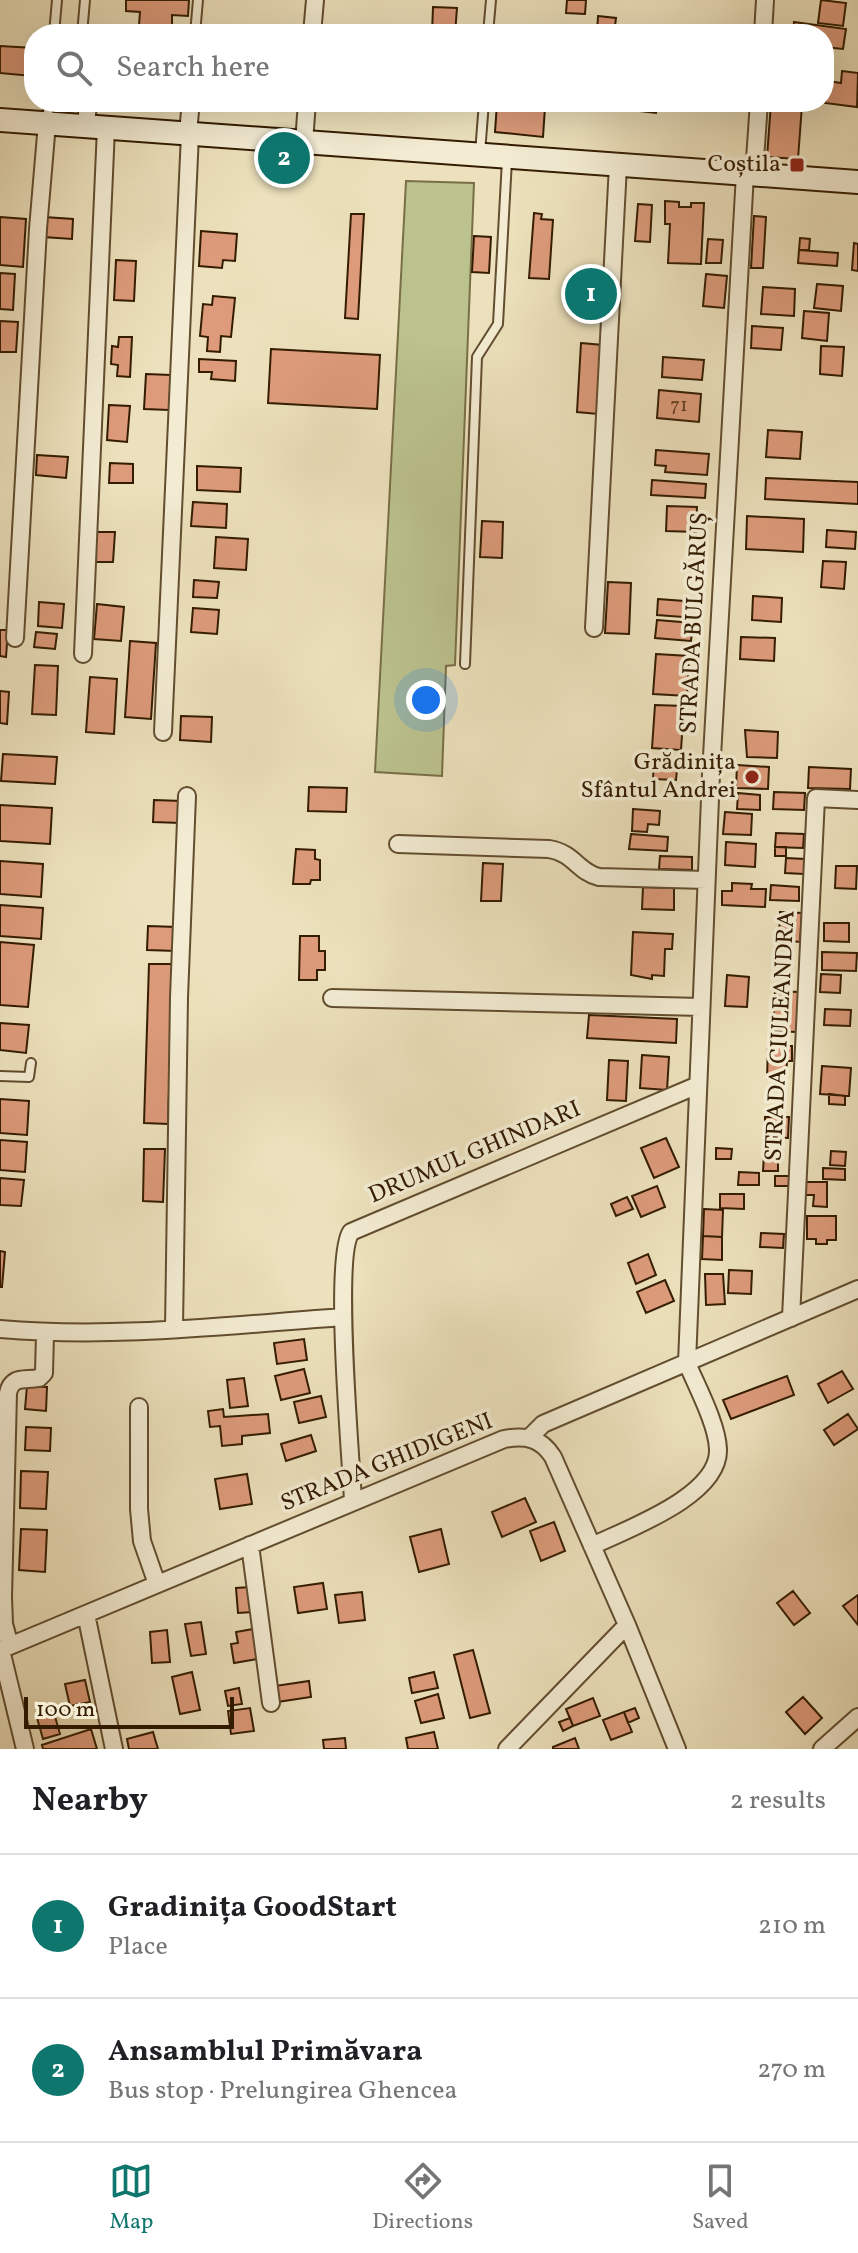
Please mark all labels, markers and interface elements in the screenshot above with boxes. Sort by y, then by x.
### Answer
search box [24,24,834,112]
icon: search [52,46,96,90]
text: Search here [116,47,270,89]
pin: 2 [258,128,310,188]
place label: Coștila [708,148,781,182]
marker: Coștila [788,156,806,174]
pin: 1 [565,264,617,324]
house number: 71 [670,392,688,420]
street label: STRADA BULGĂRUȘ [672,511,718,735]
your location [406,680,446,720]
place label: Grădinița Sfântul Andrei [581,746,736,808]
marker: Grădinița Sfântul Andrei [743,768,761,786]
street label: STRADA CIULEANDRA [757,910,805,1162]
street label: DRUMUL GHINDARI [364,1093,586,1213]
street label: STRADA GHIDIGENI [276,1405,498,1521]
scale bar [24,1693,234,1729]
text: 100 m [36,1695,95,1726]
text: Nearby [32,1778,148,1825]
text: 2 results [730,1783,826,1819]
text: Gradinița GoodStart [108,1887,397,1929]
text: 1 [53,1908,63,1944]
text: 210 m [758,1908,826,1944]
text: Place [108,1929,168,1965]
text: Ansamblul Primăvara [108,2031,423,2073]
text: 2 [51,2052,65,2088]
text: 270 m [757,2052,826,2088]
text: Bus stop · Prelungirea Ghencea [108,2073,457,2109]
tab: Map [109,2159,153,2238]
tab: Directions [372,2159,473,2238]
tab: Saved [692,2159,749,2238]

